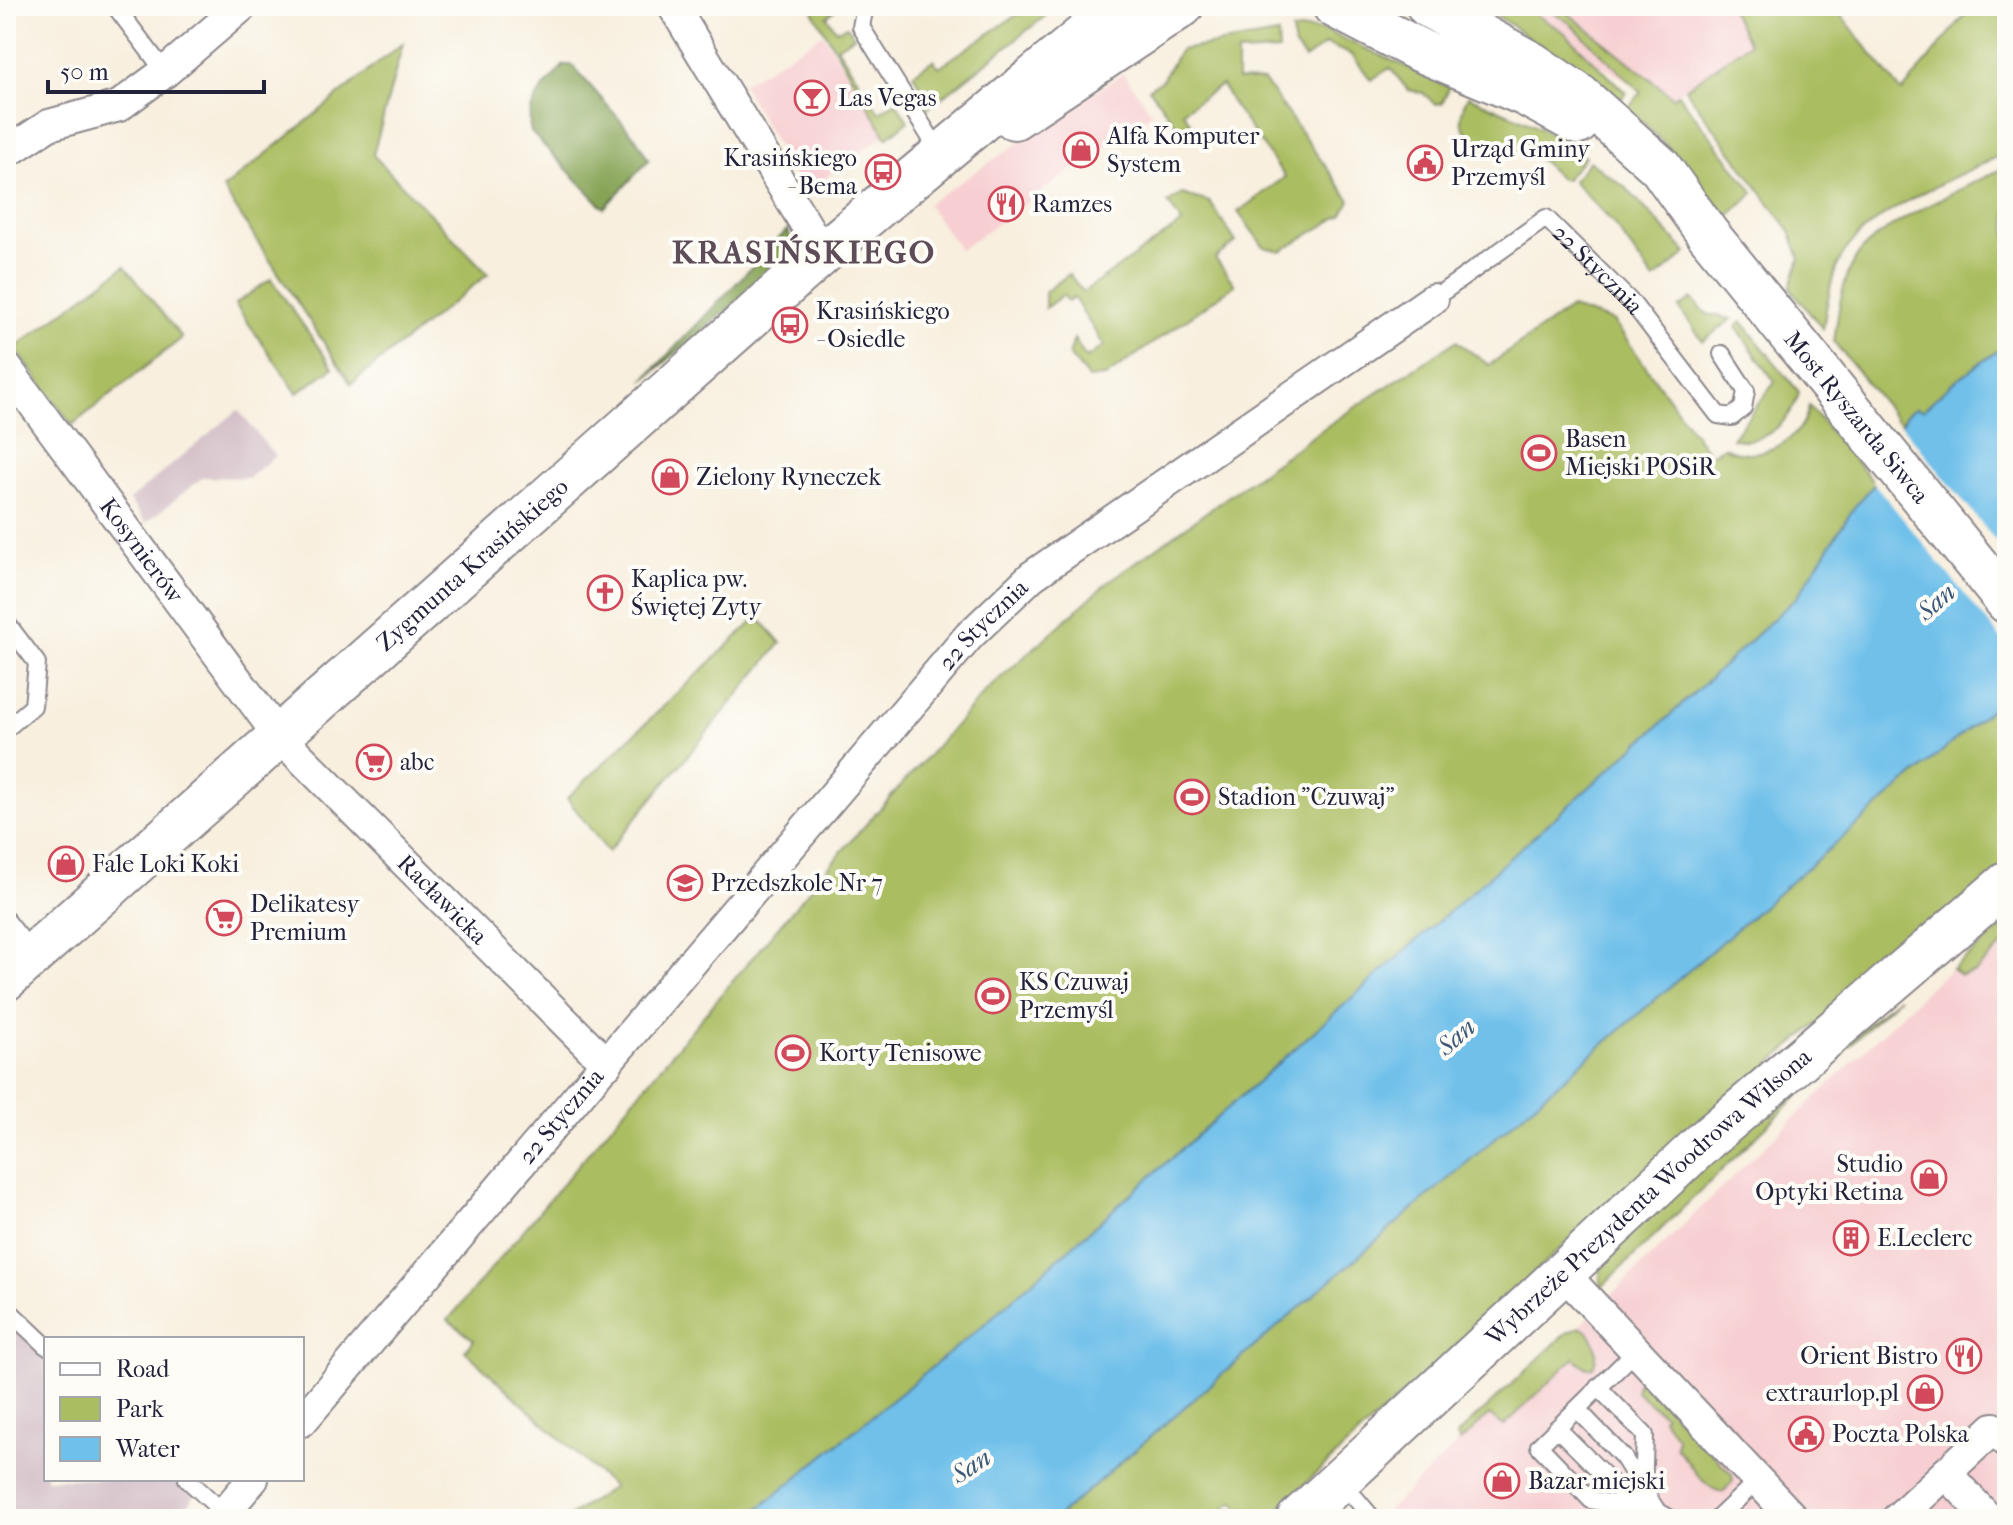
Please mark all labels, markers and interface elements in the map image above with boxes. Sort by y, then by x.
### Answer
scale bar [48,44,264,94]
text: 50 m [60,58,109,86]
bar icon: Las Vegas [793,79,831,117]
place label: Las Vegas [838,84,937,112]
place label: Alfa Komputer System [1106,122,1260,178]
shop icon: Alfa Komputer System [1062,131,1100,169]
place label: Urząd Gminy Przemyśl [1451,135,1591,191]
place label: Krasińskiego - Bema [723,144,858,200]
public building icon: Urząd Gminy Przemyśl [1406,144,1444,182]
bus stop icon: Krasińskiego - Bema [864,153,902,191]
restaurant icon: Ramzes [987,185,1025,223]
place label: Ramzes [1032,190,1112,218]
street label: 22 Stycznia [1547,218,1650,320]
district label: KRASIŃSKIEGO [672,233,936,271]
place label: Krasińskiego - Osiedle [816,297,950,353]
bus stop icon: Krasińskiego - Osiedle [771,306,809,344]
street label: Most Ryszarda Siwca [1778,325,1935,509]
place label: Basen Miejski POSiR [1565,425,1717,481]
sports icon: Basen Miejski POSiR [1520,434,1558,472]
shop icon: Zielony Ryneczek [651,458,689,496]
place label: Zielony Ryneczek [696,463,881,491]
street label: Zygmunta Krasińskiego [371,472,574,657]
street label: Kosynierów [94,493,190,609]
place label: Kaplica pw. Świętej Zyty [631,565,762,622]
street label: 22 Stycznia [932,573,1034,676]
church icon: Kaplica pw. Świętej Zyty [586,574,624,612]
water label: San [1910,577,1962,628]
supermarket icon: abc [355,743,393,781]
place label: abc [400,748,434,776]
sports icon: Stadion "Czuwaj" [1173,778,1211,816]
place label: Stadion "Czuwaj" [1218,783,1395,811]
shop icon: Fale Loki Koki [47,845,85,883]
street label: Racławicka [392,849,494,951]
place label: Fale Loki Koki [92,850,239,878]
school or university icon: Przedszkole Nr 7 [666,864,704,902]
place label: Przedszkole Nr 7 [711,869,883,897]
place label: Delikatesy Premium [250,890,360,946]
supermarket icon: Delikatesy Premium [205,899,243,937]
place label: KS Czuwaj Przemyśl [1019,968,1129,1024]
sports icon: KS Czuwaj Przemyśl [974,977,1012,1015]
water label: San [1430,1012,1482,1063]
sports icon: Korty Tenisowe [774,1034,812,1072]
place label: Korty Tenisowe [819,1039,982,1067]
street label: Wybrzeże Prezydenta Woodrowa Wilsona [1479,1042,1817,1352]
street label: 22 Stycznia [513,1062,610,1170]
place label: Studio Optyki Retina [1755,1150,1904,1206]
shop icon: Studio Optyki Retina [1910,1159,1948,1197]
building icon: E.Leclerc [1832,1219,1870,1257]
place label: E.Leclerc [1877,1224,1972,1252]
legend [44,1337,304,1481]
restaurant icon: Orient Bistro [1945,1337,1983,1375]
place label: Orient Bistro [1800,1342,1938,1370]
text: Road [116,1355,170,1383]
shop icon: extraurlop.pl [1906,1374,1944,1412]
place label: extraurlop.pl [1766,1379,1899,1407]
text: Park [116,1395,164,1423]
public building icon: Poczta Polska [1787,1415,1825,1453]
place label: Poczta Polska [1832,1420,1970,1448]
text: Water [115,1435,180,1463]
water label: San [944,1442,997,1491]
shop icon: Bazar miejski [1483,1462,1521,1500]
place label: Bazar miejski [1528,1467,1665,1495]

